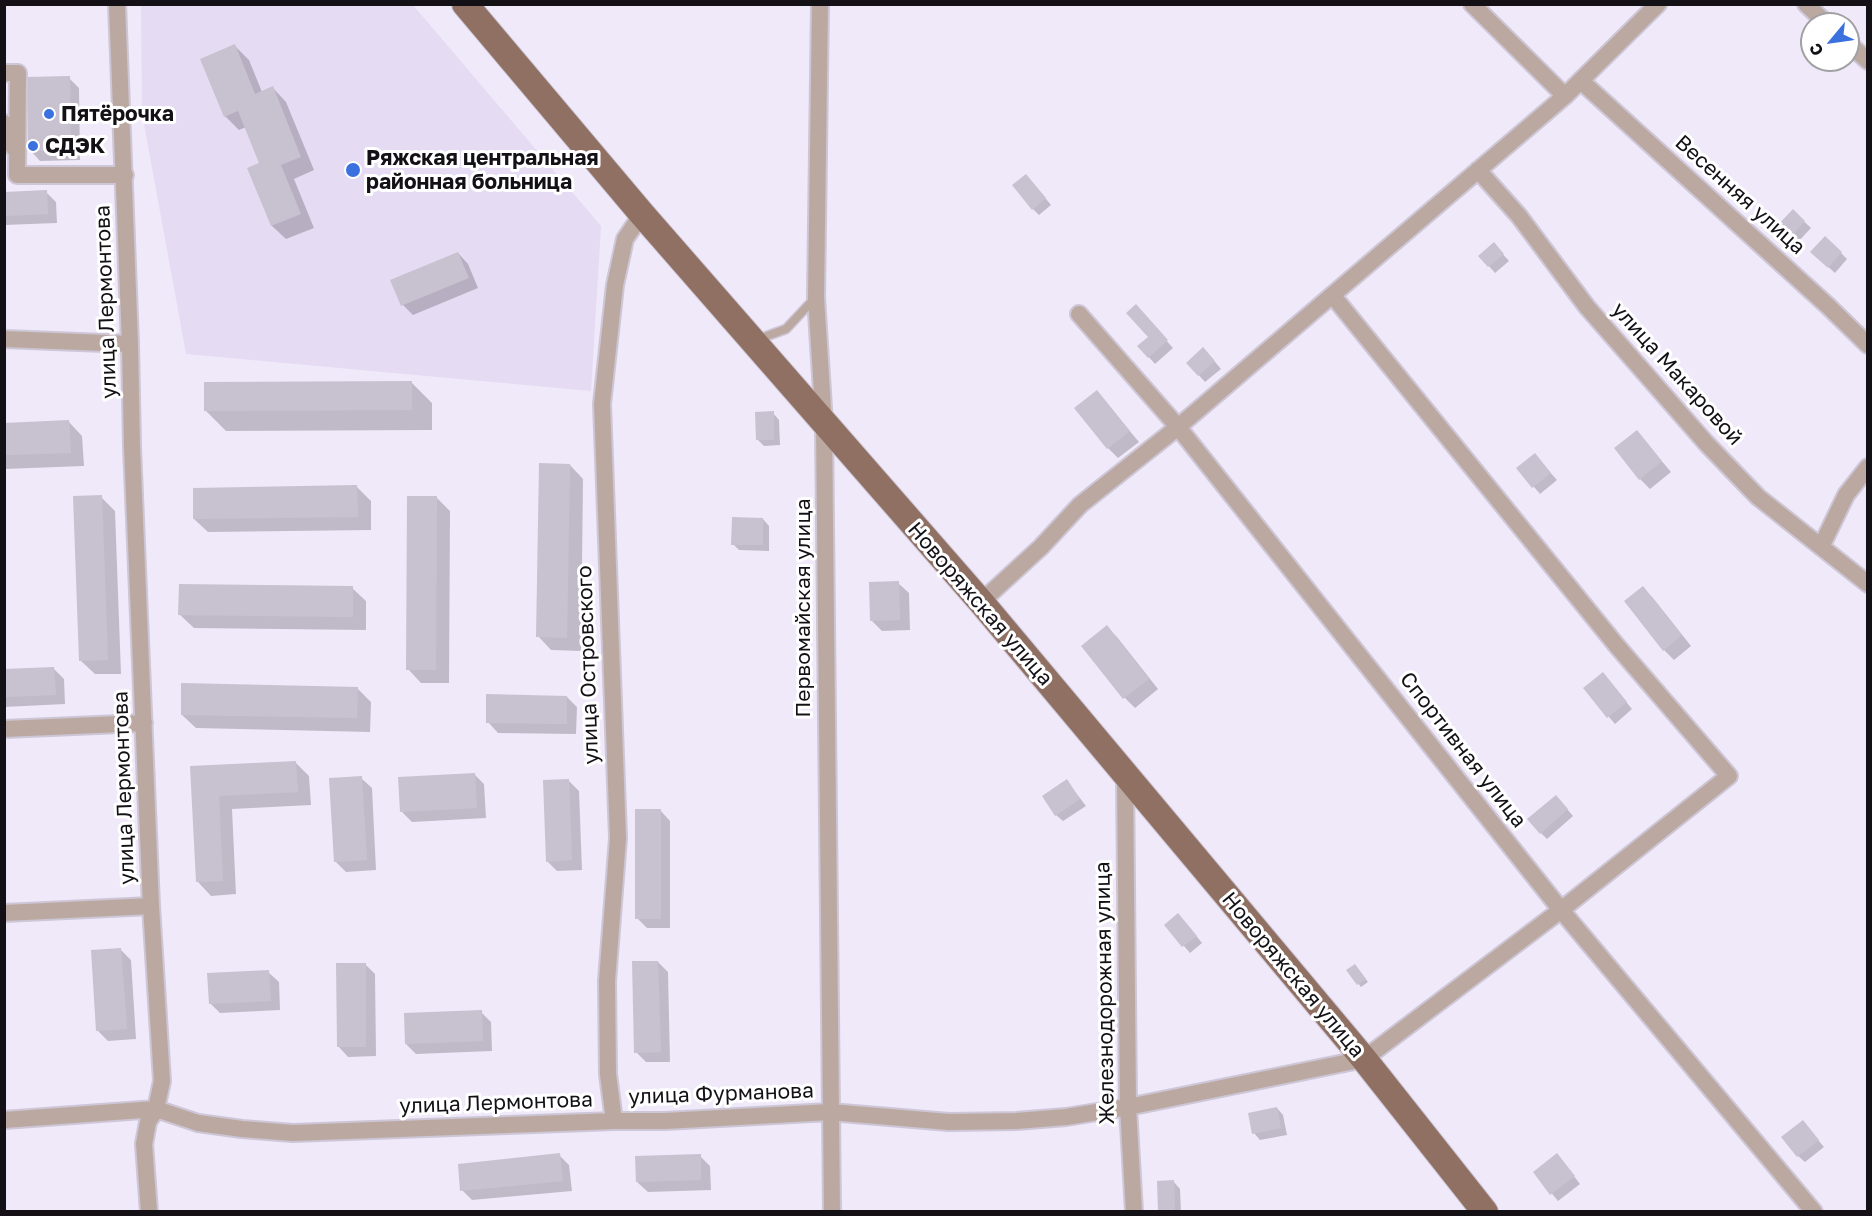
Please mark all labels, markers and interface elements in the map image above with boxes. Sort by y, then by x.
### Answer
north arrow [1800,12,1860,72]
text: С [1805,40,1828,60]
place label: Пятёрочка [61,101,174,127]
marker: Пятёрочка [42,107,56,121]
street label: Весенняя улица [1670,130,1810,260]
place label: СДЭК [45,133,105,159]
marker: СДЭК [26,139,40,153]
place label: Ряжская центральная районная больница [366,145,599,195]
marker: Ряжская центральная районная больница [344,161,362,179]
street label: улица Лермонтова [90,205,122,399]
street label: улица Макаровой [1606,297,1748,451]
street label: Первомайская улица [790,498,816,718]
street label: Новоряжская улица [902,517,1058,691]
street label: улица Островского [572,565,604,765]
street label: Спортивная улица [1394,667,1532,833]
street label: улица Лермонтова [108,691,140,885]
street label: Железнодорожная улица [1090,861,1120,1125]
street label: Новоряжская улица [1216,887,1370,1063]
street label: улица Фурманова [628,1078,814,1110]
street label: улица Лермонтова [399,1087,593,1119]

